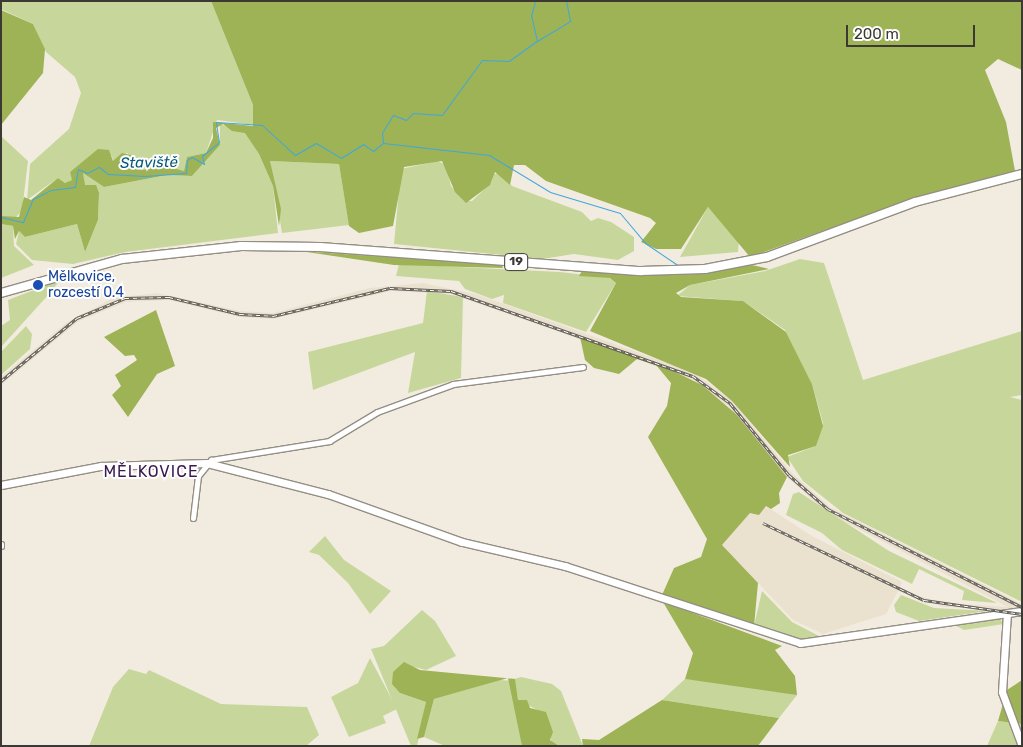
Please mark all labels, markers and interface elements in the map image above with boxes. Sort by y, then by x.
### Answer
scale bar [848,15,977,47]
text: 200 m [854,25,899,43]
water label: Staviště [120,153,178,173]
road number: 19 [504,252,528,272]
place label: Mělkovice, rozcestí 0.4 [48,269,124,302]
marker: Mělkovice, rozcestí 0.4 [32,279,44,291]
district label: MĚLKOVICE [102,462,200,482]

